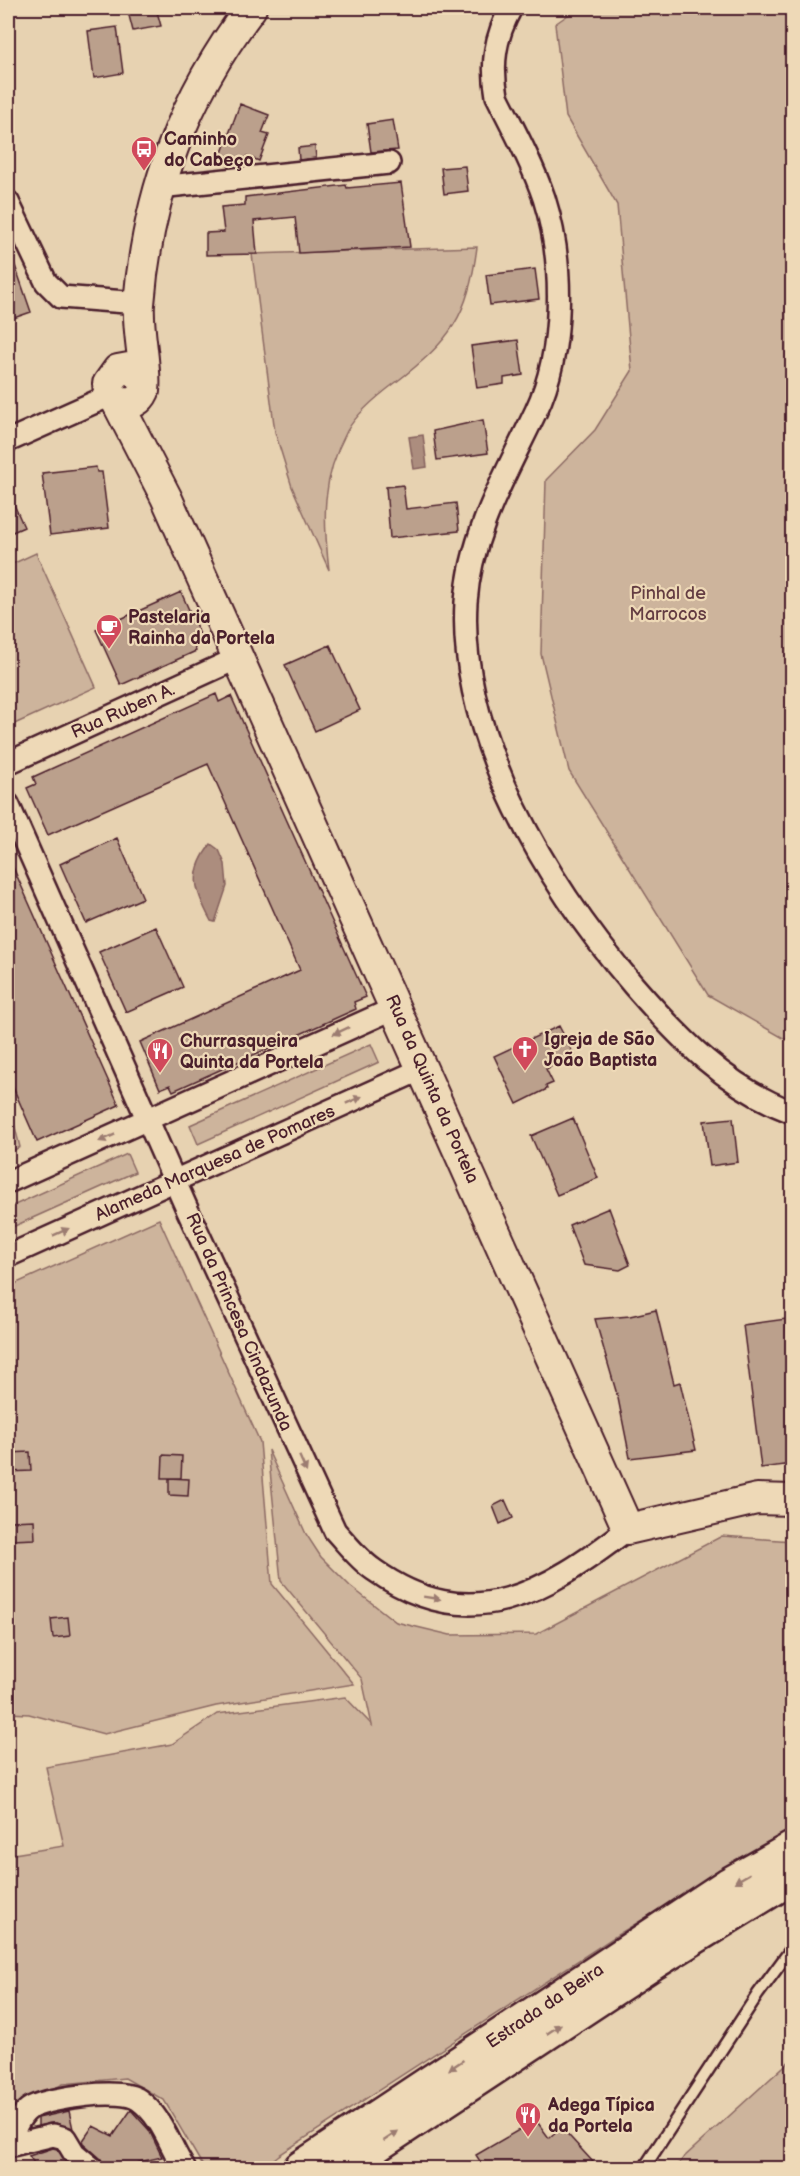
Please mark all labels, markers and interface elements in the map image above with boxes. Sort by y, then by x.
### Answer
place label: Caminho do Cabeço [164,129,254,171]
bus stop icon: Caminho do Cabeço [129,134,159,172]
park label: Pinhal de Marrocos [629,583,707,625]
place label: Pastelaria Rainha da Portela [128,607,275,649]
cafe icon: Pastelaria Rainha da Portela [94,612,124,650]
street label: Rua Ruben A. [68,679,178,743]
street label: Rua da Quinta da Portela [381,991,483,1187]
one-way arrow [332,1026,350,1036]
place label: Igreja de São João Baptista [544,1029,657,1071]
place label: Churrasqueira Quinta da Portela [180,1031,324,1073]
church icon: Igreja de São João Baptista [510,1034,540,1072]
restaurant icon: Churrasqueira Quinta da Portela [145,1036,175,1074]
one-way arrow [345,1096,362,1105]
street label: Alameda Marquesa de Pomares [92,1100,338,1226]
one-way arrow [98,1133,115,1142]
street label: Rua da Princesa Cindazunda [181,1210,297,1434]
one-way arrow [52,1227,70,1237]
one-way arrow [298,1455,308,1473]
one-way arrow [422,1594,441,1603]
one-way arrow [733,1872,750,1882]
street label: Estrada da Beira [482,1959,608,2053]
one-way arrow [546,2023,562,2034]
one-way arrow [448,2060,464,2071]
place label: Adega Típica da Portela [547,2095,655,2137]
restaurant icon: Adega Típica da Portela [513,2100,543,2138]
one-way arrow [383,2131,400,2142]

